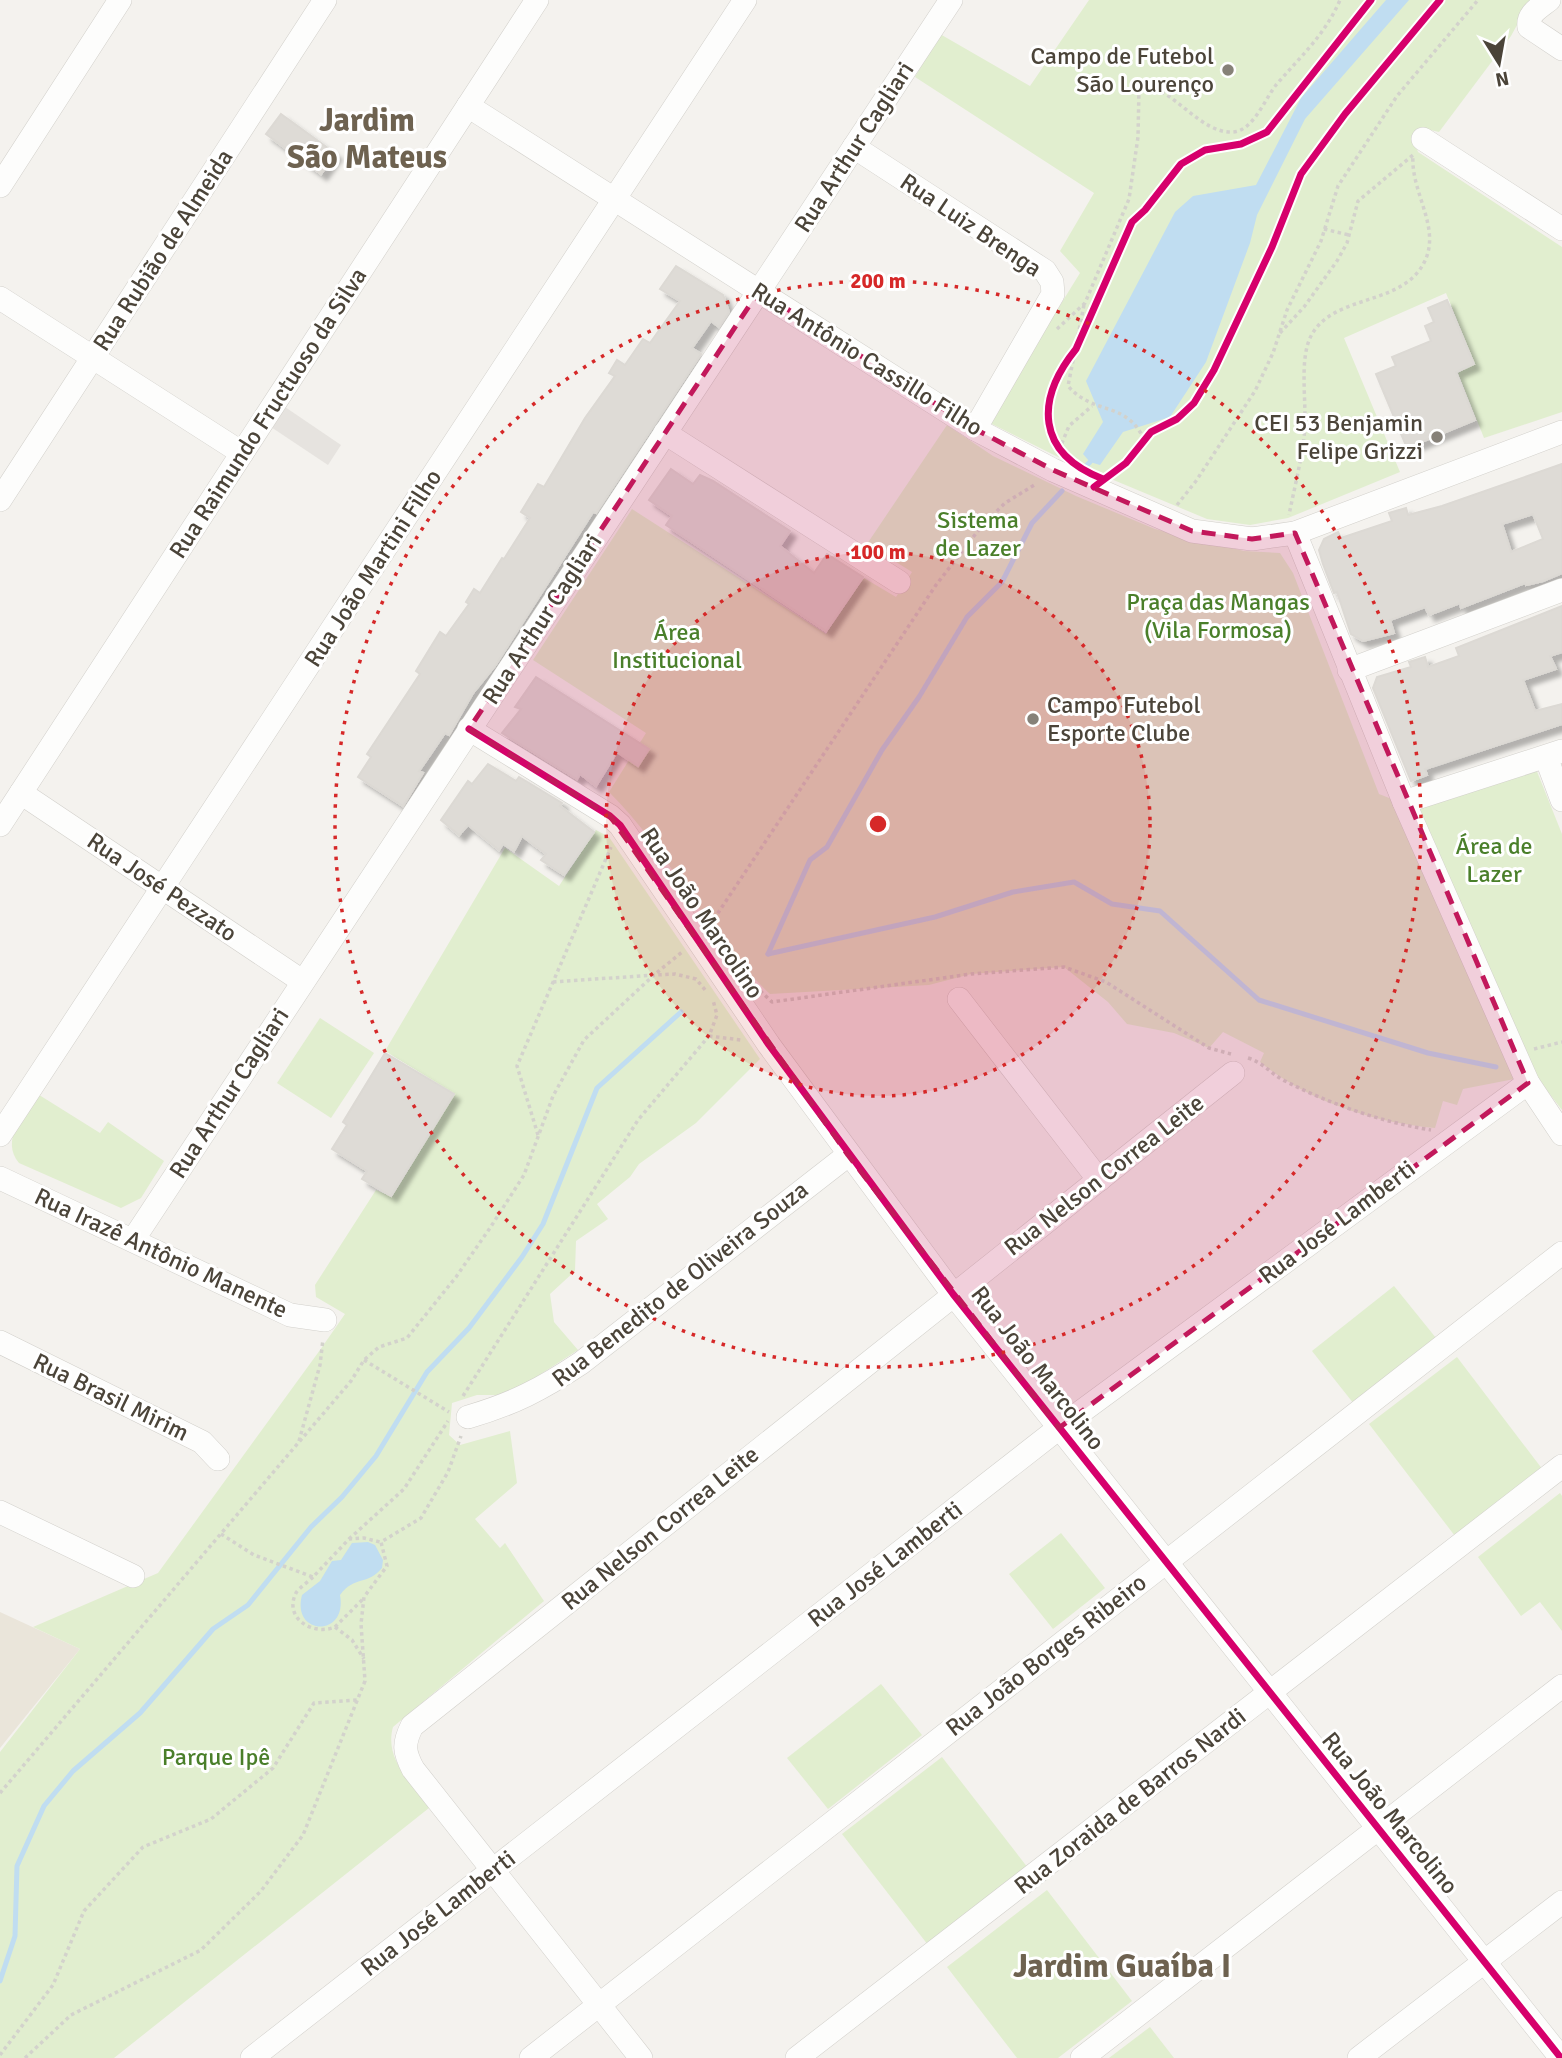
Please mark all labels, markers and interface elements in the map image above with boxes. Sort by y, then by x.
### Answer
north arrow [1464,28,1534,98]
place label: Campo de Futebol São Lourenço [1030,41,1214,99]
street label: Rua Arthur Cagliari [788,56,920,238]
marker: Campo de Futebol São Lourenço [1220,62,1236,78]
text: N [1493,66,1511,92]
district label: Jardim São Mateus [287,101,447,177]
street label: Rua Rubião de Almeida [87,143,239,357]
street label: Rua Luiz Brenga [894,167,1048,283]
street label: Rua Raimundo Fructuoso da Silva [163,262,373,564]
text: 200 m [850,268,906,294]
street label: Rua Antônio Cassillo Filho [746,275,988,443]
place label: CEI 53 Benjamin Felipe Grizzi [1254,408,1423,466]
marker: CEI 53 Benjamin Felipe Grizzi [1429,429,1445,445]
street label: Rua João Martini Filho [298,463,448,673]
park label: Sistema de Lazer [935,505,1021,563]
street label: Rua Arthur Cagliari [476,528,608,710]
text: 100 m [850,539,906,565]
park label: Praça das Mangas (Vila Formosa) [1126,587,1310,645]
park label: Área Institucional [612,617,742,675]
place label: Campo Futebol Esporte Clube [1047,690,1201,748]
marker: Campo Futebol Esporte Clube [1025,711,1041,727]
centre of rings [866,812,890,836]
street label: Rua João Marcolino [634,822,770,1004]
street label: Rua José Pezzato [81,826,243,948]
park label: Área de Lazer [1455,831,1533,889]
street label: Rua Arthur Cagliari [163,1002,295,1184]
street label: Rua Nelson Correa Leite [998,1088,1210,1262]
street label: Rua José Lamberti [1253,1153,1421,1291]
street label: Rua Benedito de Oliveira Souza [546,1175,814,1393]
street label: Rua Irazê Antônio Manente [30,1181,292,1325]
street label: Rua João Marcolino [965,1280,1111,1456]
street label: Rua Brasil Mirim [28,1346,194,1448]
street label: Rua Nelson Correa Leite [555,1439,765,1617]
street label: Rua José Lamberti [802,1494,968,1634]
street label: Rua João Borges Ribeiro [940,1567,1152,1743]
street label: Rua Zoraida de Barros Nardi [1008,1701,1252,1901]
street label: Rua João Marcolino [1315,1726,1465,1900]
park label: Parque Ipê [162,1742,270,1772]
street label: Rua José Lamberti [355,1843,521,1983]
district label: Jardim Guaíba I [1013,1947,1231,1986]

